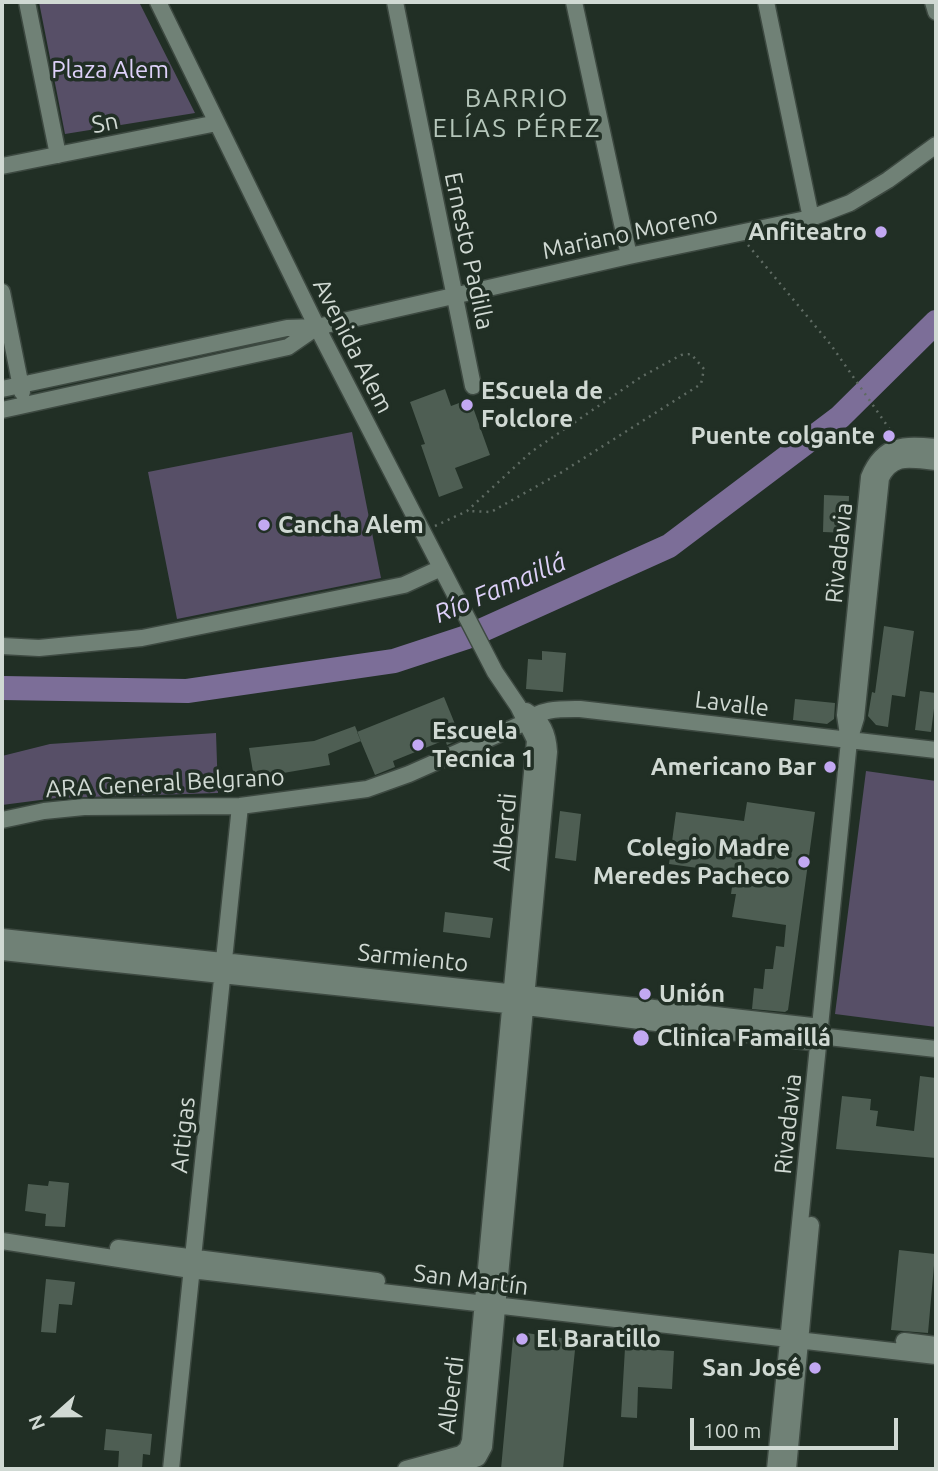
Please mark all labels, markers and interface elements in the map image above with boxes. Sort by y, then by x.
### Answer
park label: Plaza Alem [51,56,169,84]
district label: BARRIO ELÍAS PÉREZ [434,82,600,144]
street label: Sn [89,106,121,140]
street label: Ernesto Padilla [438,170,500,332]
street label: Mariano Moreno [540,200,720,266]
place label: Anfiteatro [748,218,867,246]
marker: Anfiteatro [873,224,889,240]
street label: Avenida Alem [307,274,399,418]
place label: EScuela de Folclore [481,377,603,433]
marker: EScuela de Folclore [459,397,475,413]
place label: Puente colgante [690,422,875,450]
marker: Puente colgante [881,428,897,444]
street label: Rivadavia [819,501,859,605]
place label: Cancha Alem [278,511,424,539]
marker: Cancha Alem [256,517,272,533]
water label: Río Famaillá [429,546,571,630]
street label: Lavalle [693,685,771,723]
place label: Escuela Tecnica 1 [432,717,535,773]
marker: Escuela Tecnica 1 [410,737,426,753]
place label: Americano Bar [651,753,816,781]
marker: Americano Bar [822,759,838,775]
street label: ARA General Belgrano [45,762,285,804]
street label: Alberdi [487,792,523,872]
place label: Colegio Madre Meredes Pacheco [593,834,790,890]
marker: Colegio Madre Meredes Pacheco [796,854,812,870]
street label: Sarmiento [356,938,470,978]
place label: Unión [659,980,725,1008]
marker: Unión [637,986,653,1002]
place label: Clinica Famaillá [657,1024,831,1052]
marker: Clinica Famaillá [631,1028,651,1048]
street label: Rivadavia [768,1072,808,1176]
street label: Artigas [165,1095,201,1175]
street label: San Martín [412,1259,530,1301]
place label: El Baratillo [536,1325,661,1353]
marker: El Baratillo [514,1331,530,1347]
street label: Alberdi [432,1354,470,1436]
place label: San José [702,1354,801,1382]
marker: San José [807,1360,823,1376]
north arrow [21,1380,91,1450]
scale bar [693,1404,901,1448]
text: N [24,1412,49,1433]
text: 100 m [703,1418,761,1442]

